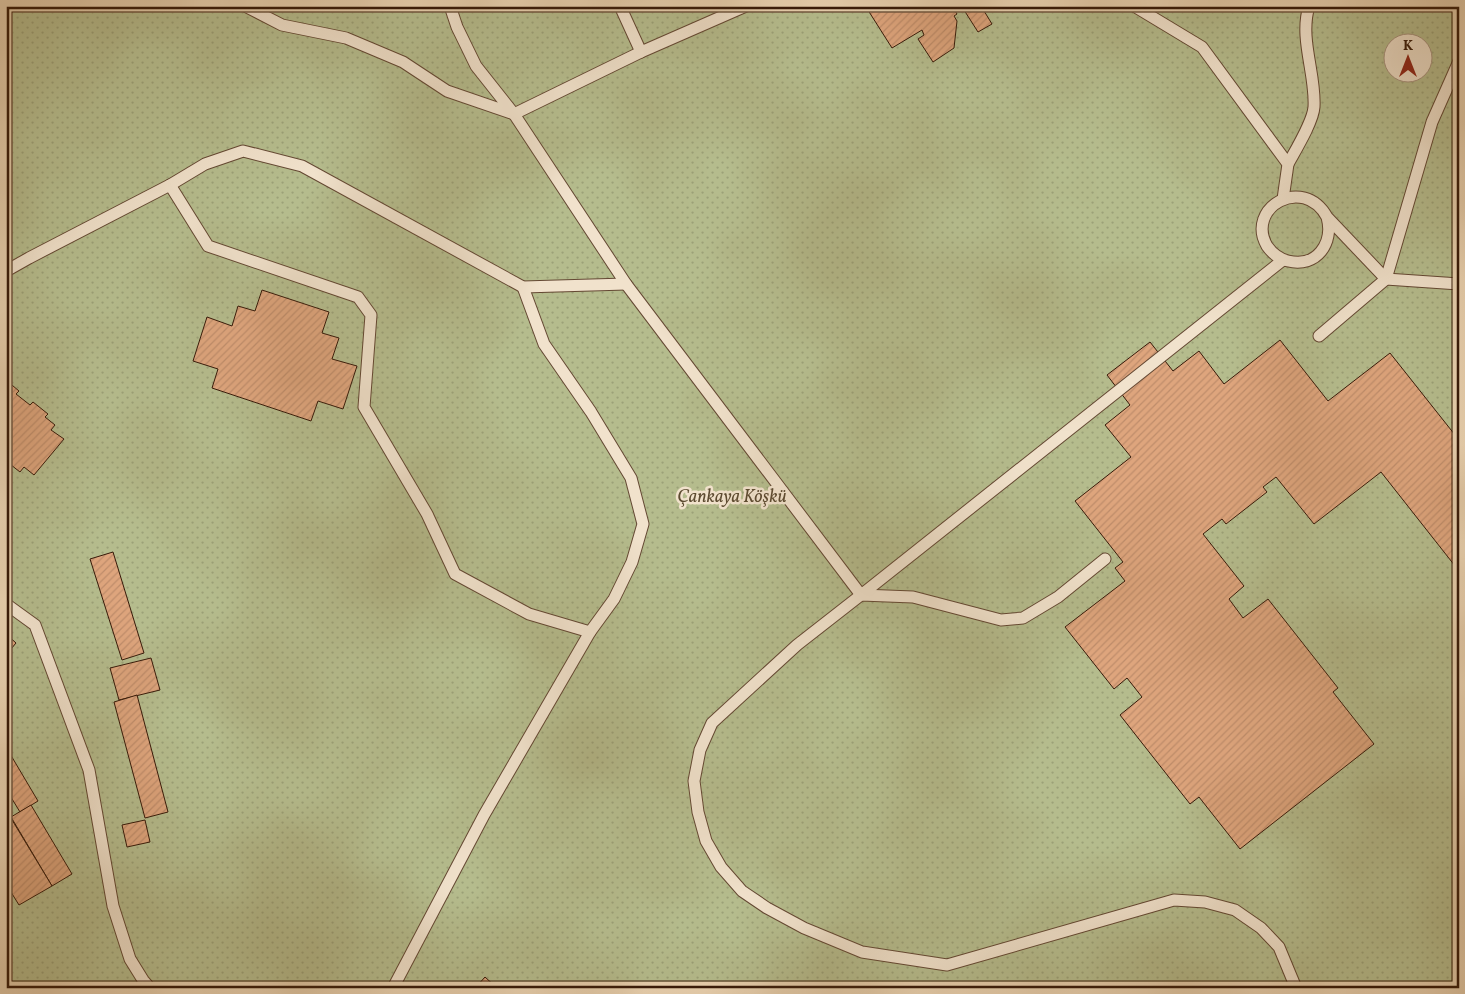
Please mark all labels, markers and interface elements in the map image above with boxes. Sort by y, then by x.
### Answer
north arrow [1382,32,1432,82]
text: K [1403,37,1413,56]
park label: Çankaya Köşkü [677,485,787,510]

